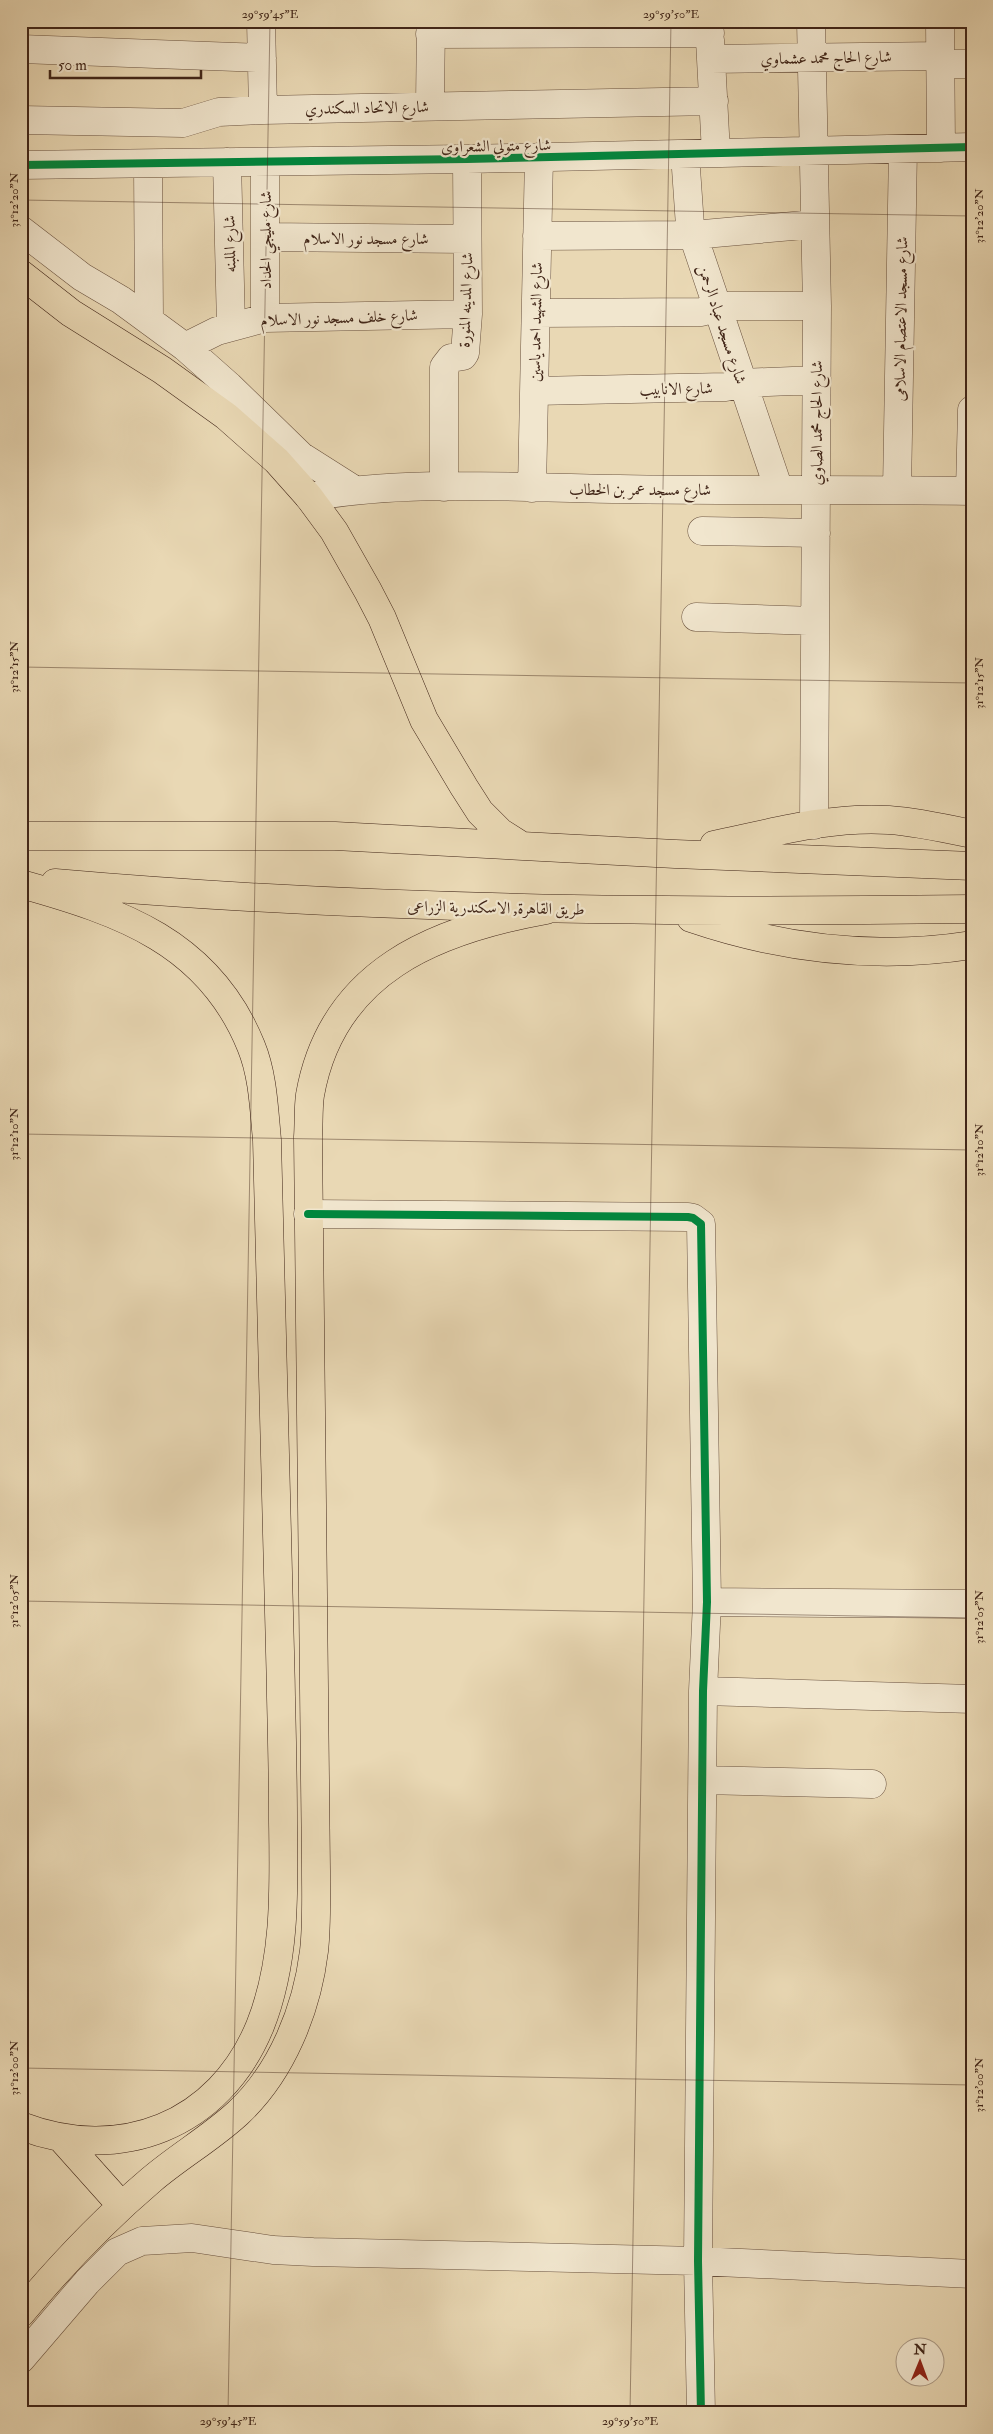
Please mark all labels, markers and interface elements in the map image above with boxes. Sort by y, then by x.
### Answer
text: 29°59'45"E [242,7,299,22]
text: 29°59'50"E [643,7,699,22]
street label: شارع الحاج محمد عشماوي [760,47,892,73]
scale bar [50,48,201,80]
text: 50 m [58,56,87,75]
street label: شارع الاتحاد السكندري [305,97,429,122]
street label: شارع متولي الشعراوى [441,135,551,160]
text: 31°12'20"N [7,172,22,227]
text: 31°12'20"N [972,188,987,243]
street label: شارع مليجي الحداد [256,191,281,289]
street label: شارع الملبنه [220,215,243,273]
street label: شارع مسجد نور الاسلام [303,229,429,253]
street label: شارع مسجد الاعتصام الاسلامى [890,237,916,402]
street label: شارع المدينه المنورة [454,252,481,348]
street label: شارع الشهيد احمد ياسين [525,262,550,382]
street label: شارع مسجد عباد الرحمن [690,262,751,388]
street label: شارع خلف مسجد نور الاسلام [260,305,418,335]
street label: شارع الحاج محمد الصاوي [807,360,831,486]
street label: شارع الانابيب [639,378,713,403]
street label: شارع مسجد عمر بن الخطاب [569,480,711,503]
text: 31°12'15"N [7,641,22,693]
text: 31°12'15"N [972,657,987,709]
street label: طريق القاهرة, الاسكندرية الزراعى [407,896,585,920]
text: 31°12'10"N [7,1107,22,1160]
text: 31°12'10"N [972,1123,987,1176]
text: 31°12'05"N [7,1574,22,1628]
text: 31°12'05"N [972,1590,987,1644]
text: 31°12'00"N [7,2040,22,2095]
text: 31°12'00"N [972,2057,987,2112]
north arrow [896,2336,946,2386]
text: N [913,2341,927,2358]
text: 29°59'45"E [200,2414,257,2429]
text: 29°59'50"E [602,2414,658,2429]

